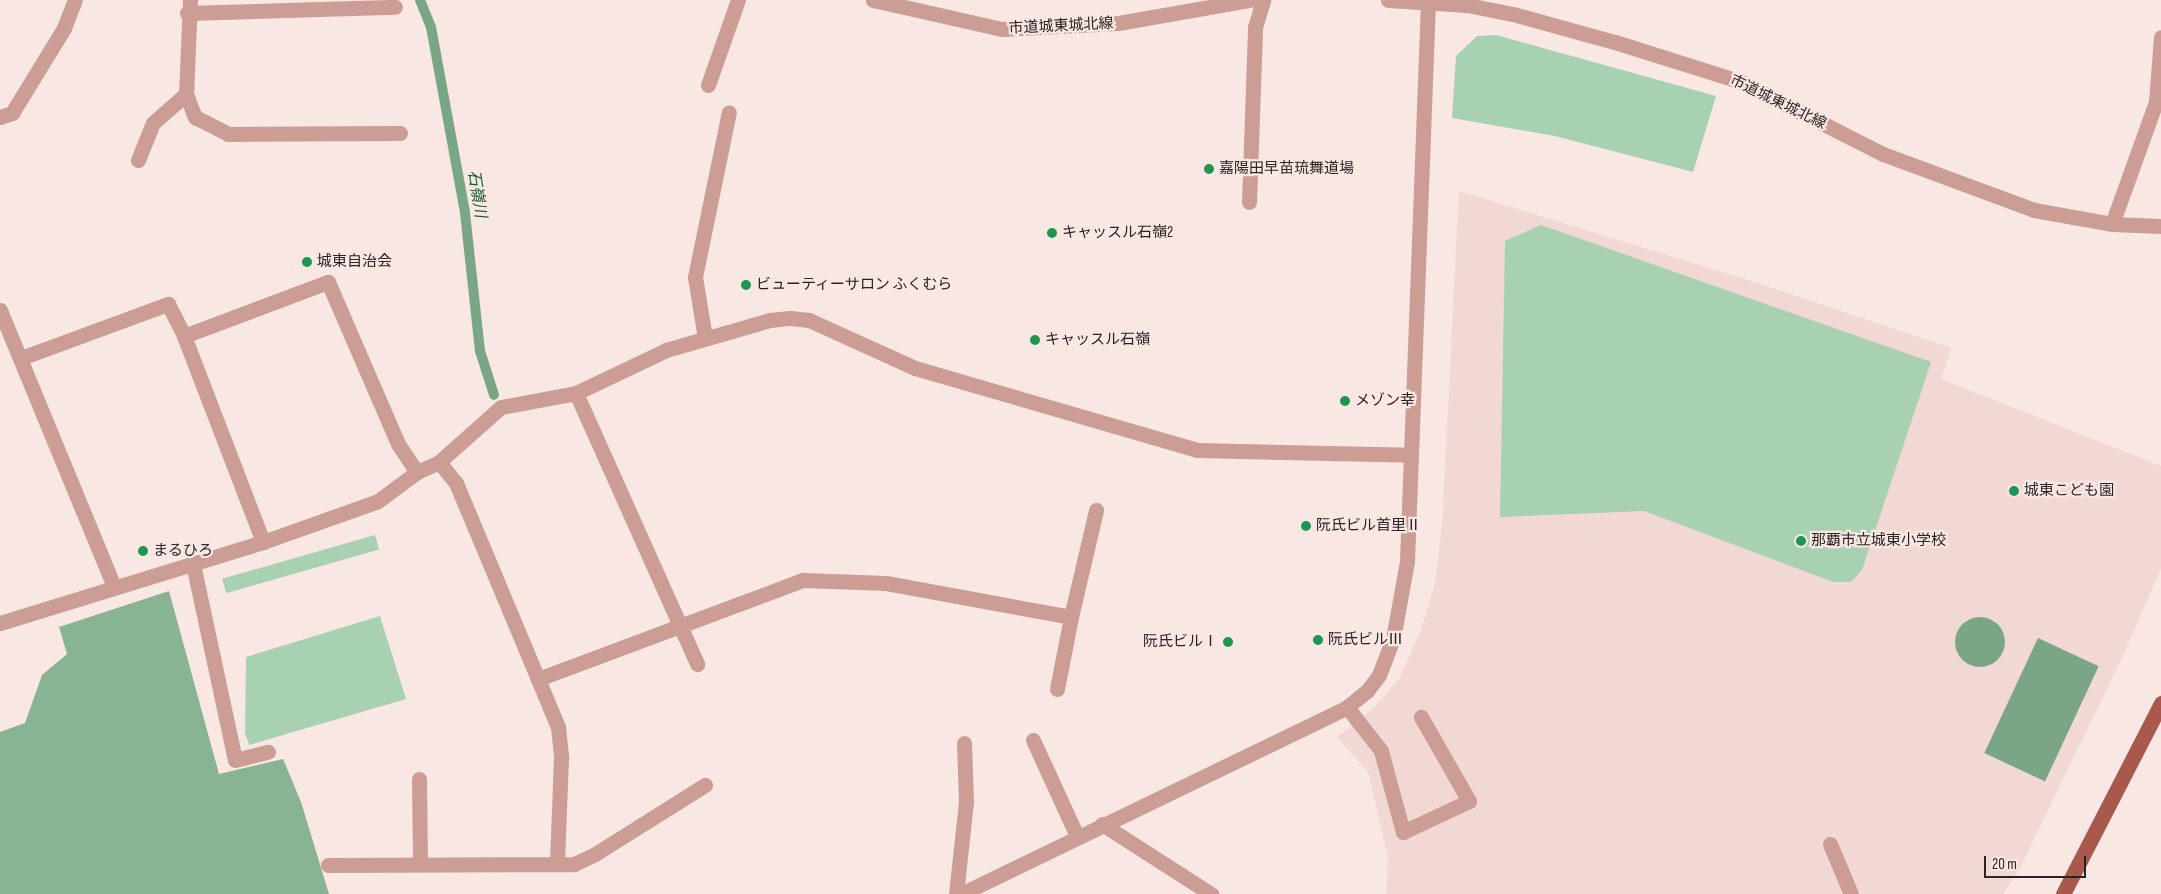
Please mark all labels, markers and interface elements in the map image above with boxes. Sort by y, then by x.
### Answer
street label: 市道城東城北線 [1008,14,1114,38]
street label: 市道城東城北線 [1727,71,1829,133]
place label: 嘉陽田早苗琉舞道場 [1219,160,1354,178]
marker: 嘉陽田早苗琉舞道場 [1203,163,1215,175]
water label: 石嶺川 [463,169,489,219]
place label: キャッスル石嶺2 [1062,224,1173,242]
marker: キャッスル石嶺2 [1046,227,1058,239]
place label: 城東自治会 [317,253,392,271]
marker: 城東自治会 [301,256,313,268]
place label: ビューティーサロン ふくむら [756,276,953,294]
marker: ビューティーサロン ふくむら [740,279,752,291]
place label: キャッスル石嶺 [1045,331,1150,349]
marker: キャッスル石嶺 [1029,334,1041,346]
place label: メゾン幸 [1355,392,1415,410]
marker: メゾン幸 [1339,395,1351,407]
place label: 城東こども園 [2024,482,2114,500]
marker: 城東こども園 [2008,485,2020,497]
place label: 阮氏ビル首里Ⅱ [1316,517,1421,535]
marker: 阮氏ビル首里Ⅱ [1300,520,1312,532]
place label: 那覇市立城東小学校 [1811,532,1946,550]
marker: 那覇市立城東小学校 [1795,535,1807,547]
place label: まるひろ [153,542,213,560]
marker: まるひろ [137,545,149,557]
place label: 阮氏ビルⅢ [1328,631,1403,649]
place label: 阮氏ビルⅠ [1143,633,1218,651]
marker: 阮氏ビルⅢ [1312,634,1324,646]
marker: 阮氏ビルⅠ [1222,636,1234,648]
scale bar [1986,846,2088,878]
text: 20 m [1992,855,2017,874]

